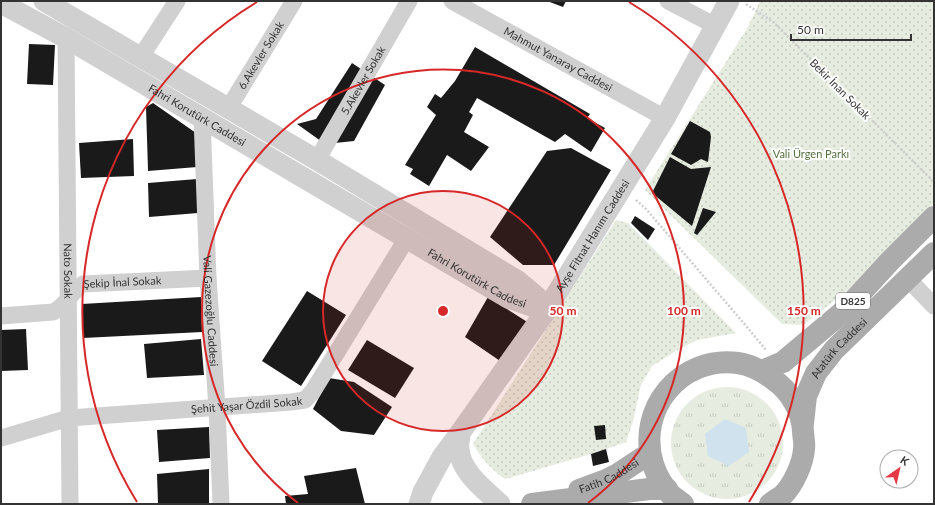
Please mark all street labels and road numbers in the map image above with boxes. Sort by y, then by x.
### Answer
street label: 6.Akevler Sokak [235,18,286,91]
street label: Mahmut Yanaray Caddesi [502,24,615,94]
street label: 5.Akevler Sokak [338,43,388,117]
street label: Bekir İnan Sokak [807,56,874,122]
street label: Fahri Korutürk Caddesi [146,81,249,149]
street label: Ayşe Fitnat Hanım Caddesi [552,177,632,294]
street label: Nato Sokak [62,243,75,299]
street label: Fahri Korutürk Caddesi [426,245,528,310]
street label: Vali Gazezoğlu Caddesi [201,255,221,367]
street label: Şekip İnal Sokak [83,273,162,290]
road number: D825 [836,293,870,309]
street label: Atatürk Caddesi [808,315,869,380]
street label: Şehit Yaşar Özdil Sokak [191,393,303,415]
street label: Fatih Caddesi [577,455,641,495]

